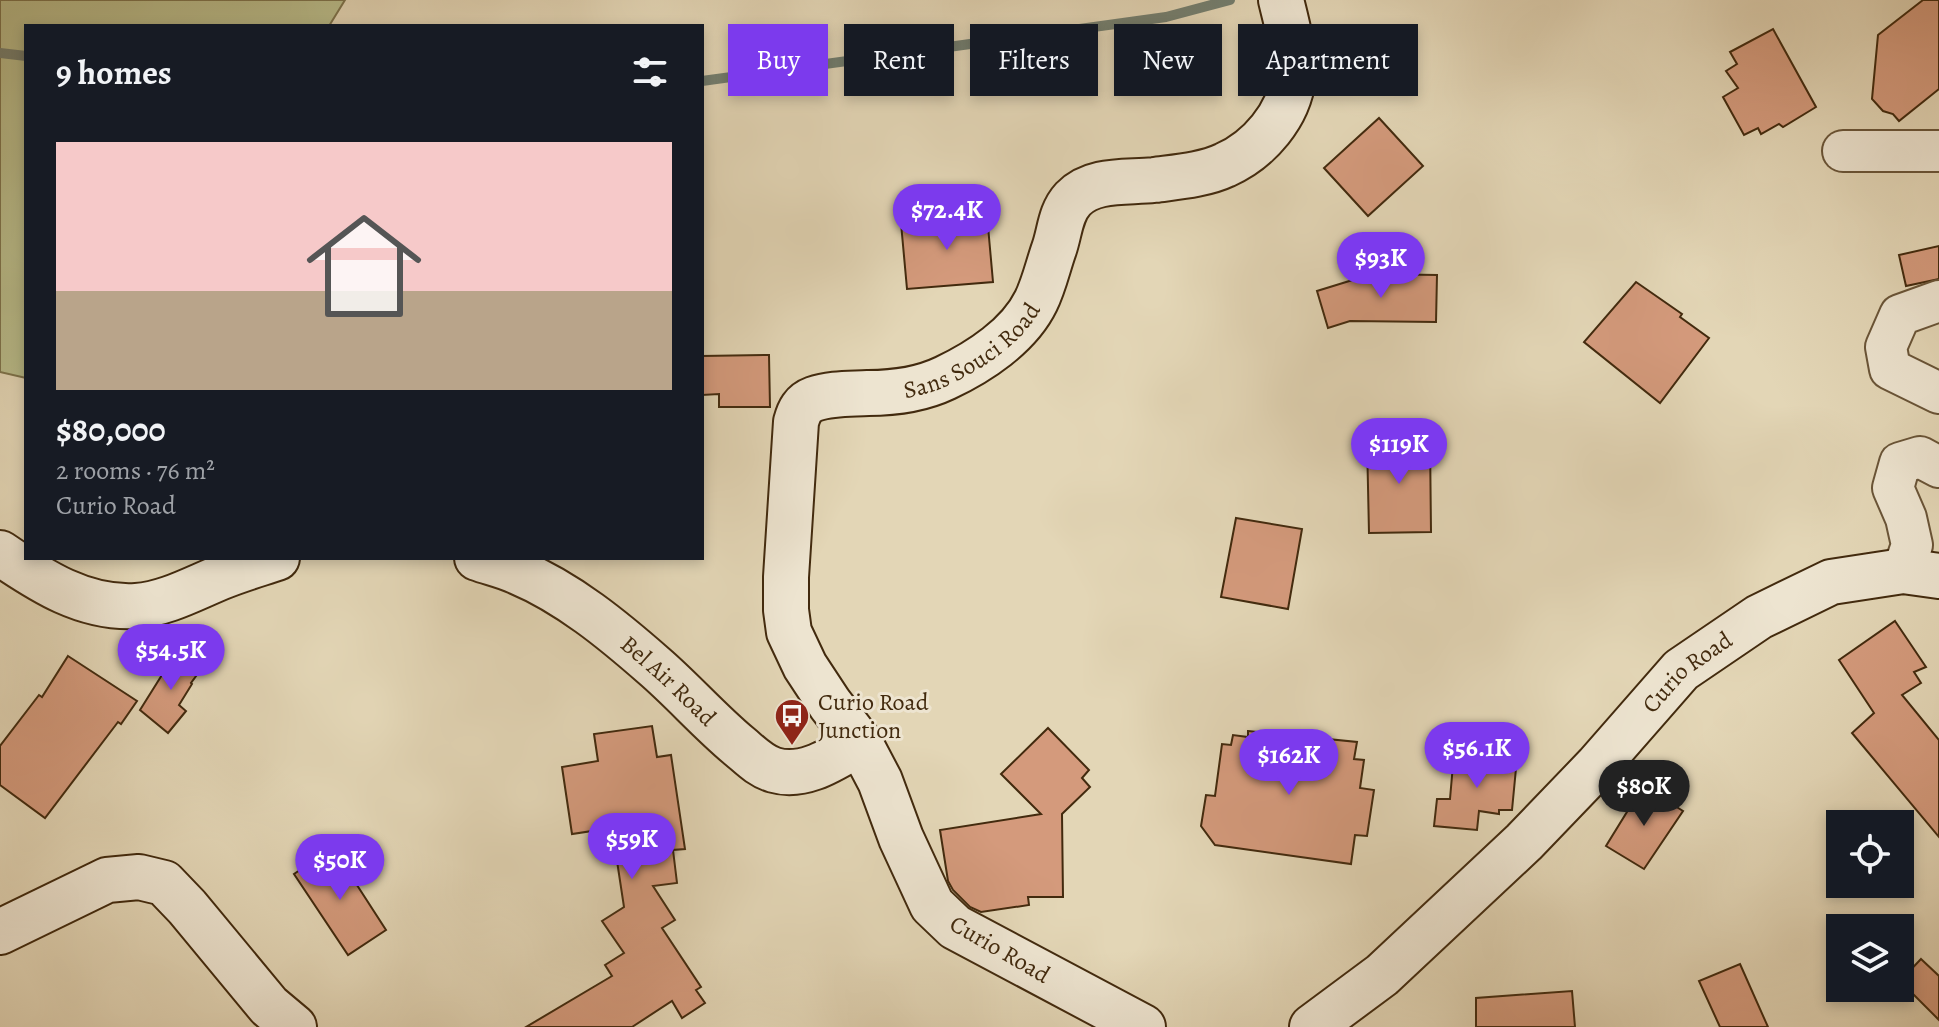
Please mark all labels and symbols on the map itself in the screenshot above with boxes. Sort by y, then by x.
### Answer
pin: $72.4K [882,184,1012,252]
pin: $93K [1334,232,1428,300]
street label: Sans Souci Road [901,296,1048,406]
pin: $119K [1343,418,1455,486]
pin: $54.5K [106,624,236,692]
street label: Curio Road [1635,624,1739,720]
street label: Bel Air Road [614,628,723,733]
place label: Curio Road Junction [818,686,929,746]
bus stop icon: Curio Road Junction [773,697,811,747]
pin: $56.1K [1412,722,1542,790]
pin: $162K [1233,729,1345,797]
pin: $80K [1597,760,1691,828]
pin: $59K [585,813,679,881]
pin: $50K [293,834,387,902]
street label: Curio Road [944,907,1056,991]

